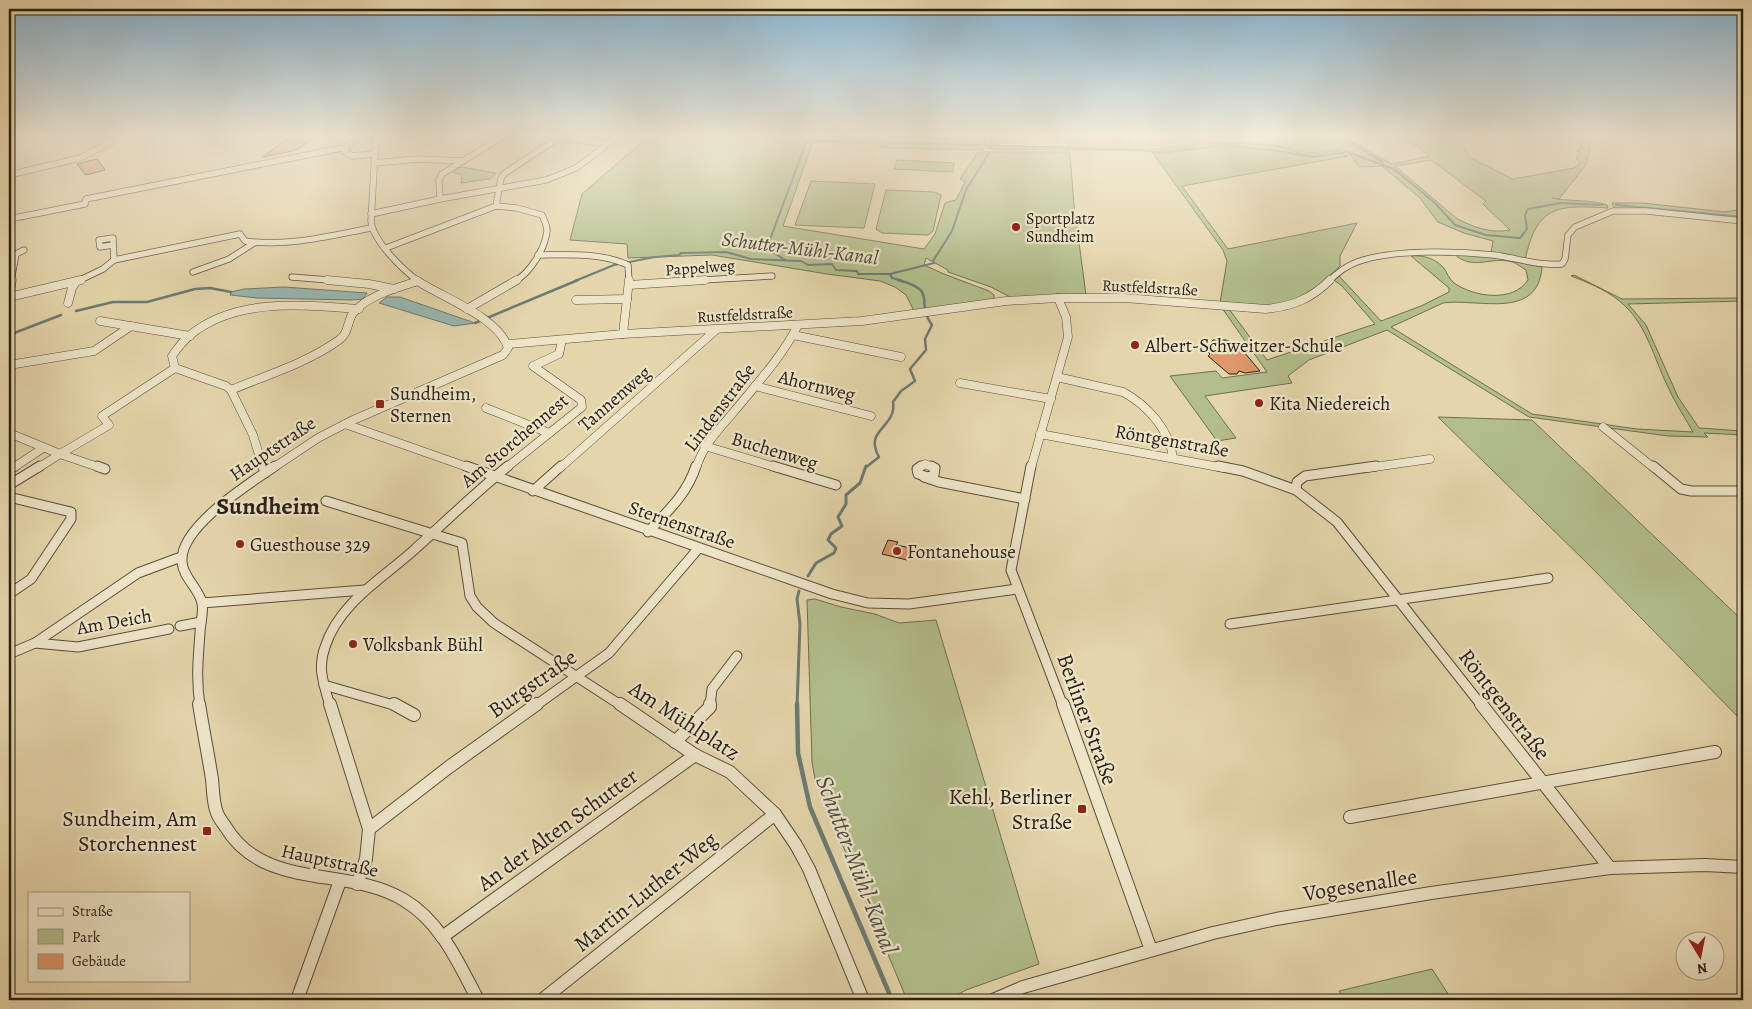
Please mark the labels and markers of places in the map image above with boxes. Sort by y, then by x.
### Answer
place label: Sportplatz Sundheim [1026,208,1095,248]
marker: Sportplatz Sundheim [1010,221,1022,233]
place label: Albert-Schweitzer-Schule [1144,333,1343,359]
marker: Albert-Schweitzer-Schule [1129,339,1141,351]
place label: Sundheim, Sternen [390,381,476,429]
place label: Kita Niedereich [1269,391,1390,417]
marker: Kita Niedereich [1253,397,1265,409]
marker: Sundheim, Sternen [374,398,386,410]
place label: Guesthouse 329 [250,532,370,558]
marker: Guesthouse 329 [234,538,246,550]
place label: Fontanehouse [907,539,1016,565]
marker: Fontanehouse [891,545,903,557]
place label: Volksbank Bühl [362,632,483,658]
marker: Volksbank Bühl [347,638,359,650]
place label: Kehl, Berliner Straße [948,782,1072,837]
marker: Kehl, Berliner Straße [1076,803,1088,815]
place label: Sundheim, Am Storchennest [62,804,197,859]
marker: Sundheim, Am Storchennest [201,825,213,837]

